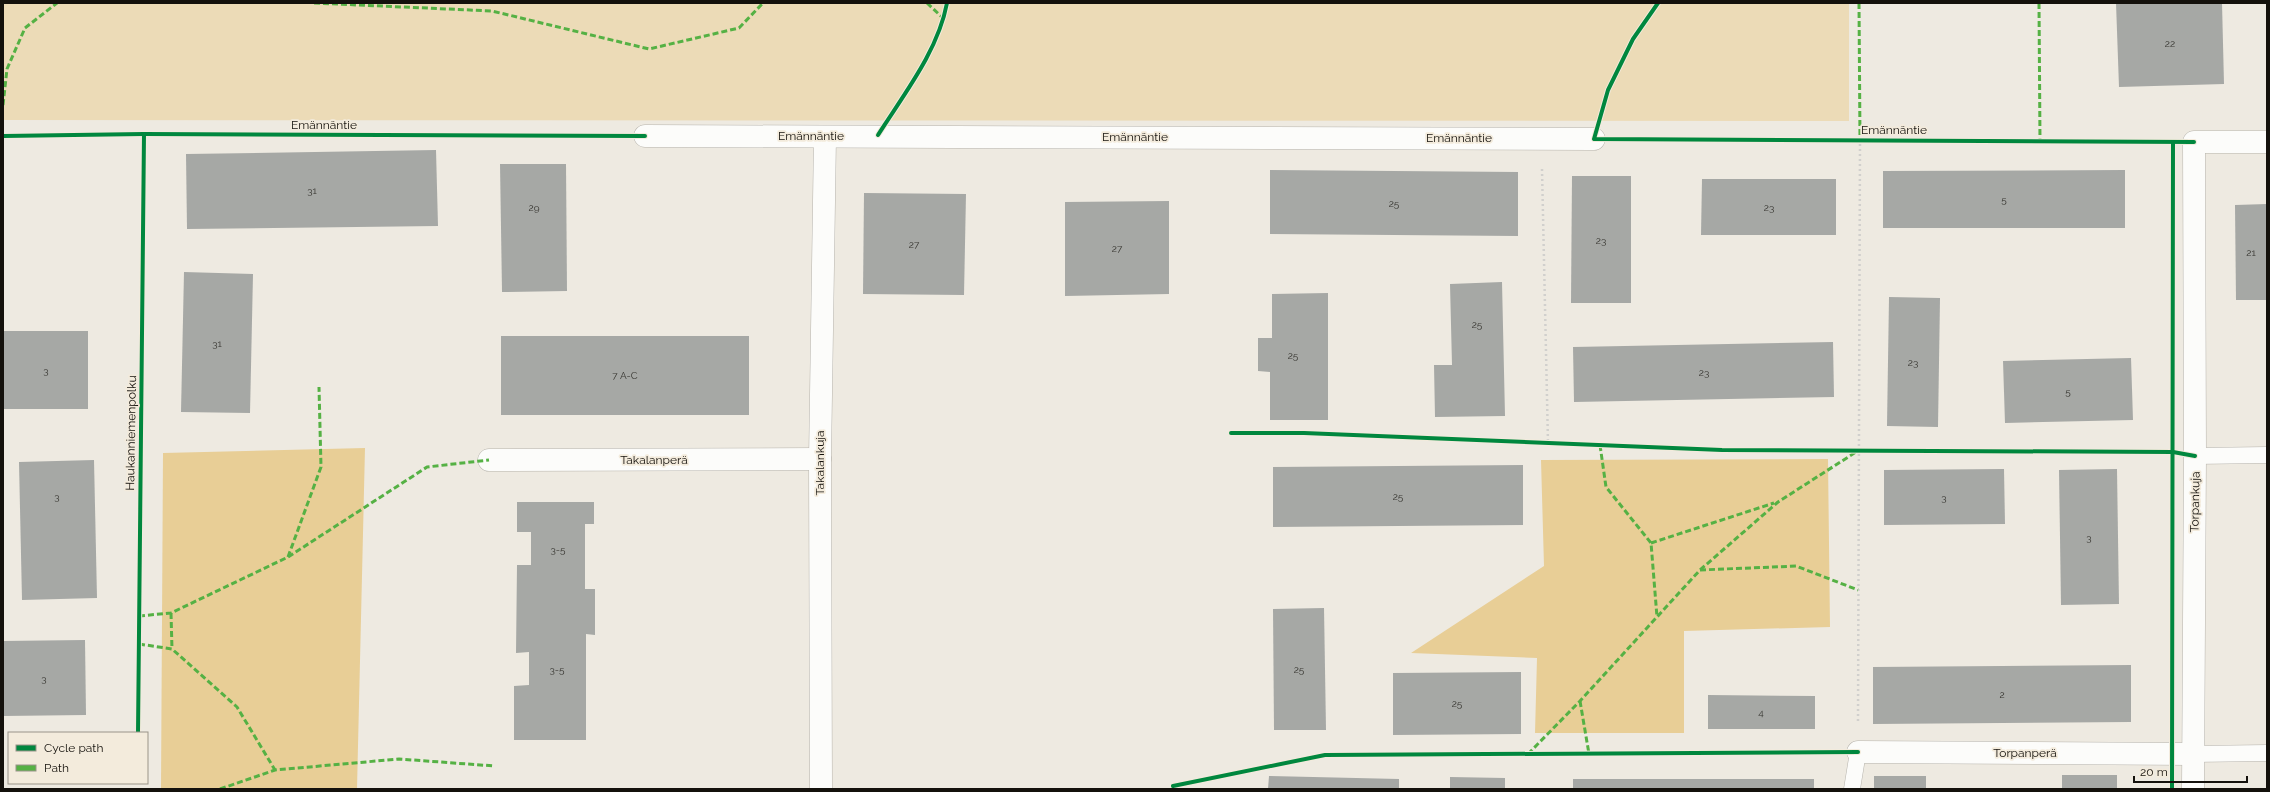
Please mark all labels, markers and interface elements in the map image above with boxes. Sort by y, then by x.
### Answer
house number: 22 [2165,38,2175,49]
street label: Emännäntie [291,118,357,132]
street label: Emännäntie [1861,123,1927,137]
street label: Emännäntie [778,129,844,143]
street label: Emännäntie [1102,130,1168,144]
street label: Emännäntie [1426,131,1492,145]
house number: 31 [307,185,318,196]
house number: 5 [2001,194,2007,205]
house number: 25 [1389,198,1400,209]
house number: 29 [528,202,540,213]
house number: 23 [1764,202,1774,213]
house number: 23 [1596,235,1606,246]
house number: 27 [909,239,920,250]
house number: 27 [1112,243,1123,254]
house number: 21 [2246,247,2256,258]
house number: 25 [1472,319,1483,330]
house number: 31 [212,338,223,349]
house number: 25 [1288,350,1299,361]
house number: 23 [1908,357,1918,368]
house number: 3 [43,365,49,376]
house number: 23 [1699,367,1709,378]
house number: 7 A-C [612,370,638,381]
street label: Haukanniemenpolku [123,375,139,491]
house number: 5 [2065,386,2071,397]
street label: Takalankuja [813,430,827,496]
street label: Takalanperä [620,453,688,467]
street label: Torpankuja [2187,471,2203,533]
house number: 3 [54,491,60,502]
house number: 25 [1393,491,1404,502]
house number: 3 [1941,492,1947,503]
house number: 3 [2086,532,2092,543]
house number: 3-5 [550,544,566,555]
house number: 3-5 [549,664,565,675]
house number: 25 [1294,664,1305,675]
house number: 3 [41,673,47,684]
house number: 2 [1999,689,2005,700]
house number: 25 [1452,698,1463,709]
house number: 4 [1758,707,1764,718]
legend [8,732,148,784]
text: Cycle path [44,741,103,755]
street label: Torpanperä [1993,746,2057,760]
scale bar [2134,758,2247,784]
text: Path [44,761,69,775]
text: 20 m [2140,765,2168,779]

